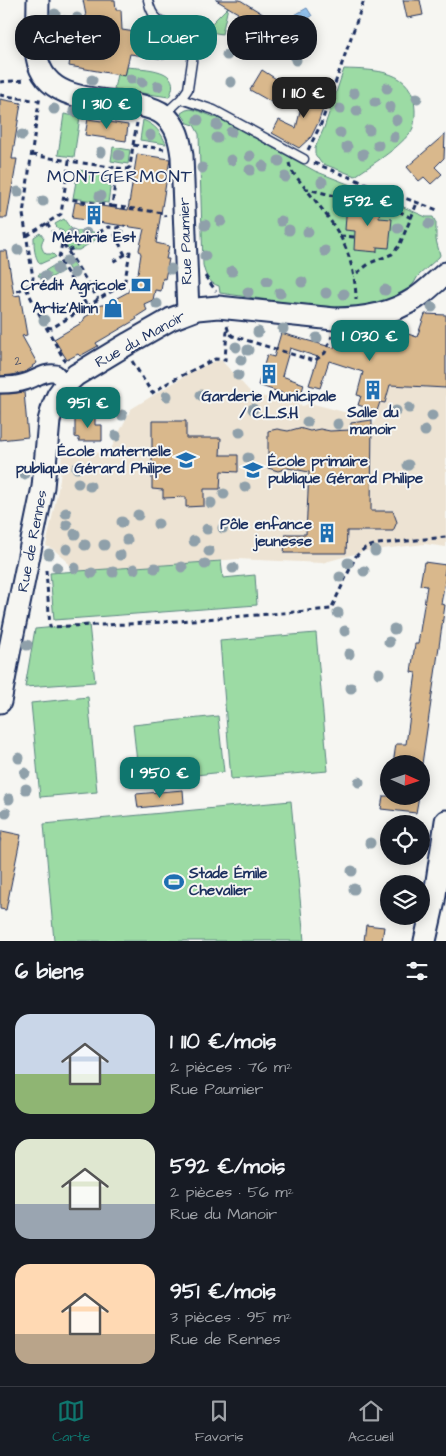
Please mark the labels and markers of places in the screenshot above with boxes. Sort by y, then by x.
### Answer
pin: 1 110 € [258,76,350,119]
pin: 1 310 € [61,88,153,130]
pin: 592 € [333,184,403,227]
building icon: Métairie Est [83,204,105,226]
place label: Métairie Est [52,227,137,248]
bank icon: Crédit Agricole [130,274,152,296]
place label: Crédit Agricole [21,275,126,298]
shop icon: Artiz'Alinn [102,297,124,319]
place label: Artiz'Alinn [33,298,98,319]
pin: 1 030 € [324,320,416,362]
building icon: Garderie Municipale / C.L.S.H [258,363,280,385]
building icon: Salle du manoir [362,379,384,401]
pin: 951 € [53,386,123,429]
place label: Garderie Municipale / C.L.S.H [202,386,336,424]
place label: Salle du manoir [346,402,399,440]
place label: École maternelle publique Gérard Philipe [16,441,171,479]
school or university icon: École maternelle publique Gérard Philipe [175,449,197,471]
place label: École primaire publique Gérard Philipe [268,451,423,489]
school or university icon: École primaire publique Gérard Philipe [242,459,264,481]
place label: Pôle enfance jeunesse [220,514,312,552]
building icon: Pôle enfance jeunesse [316,522,338,544]
pin: 1 950 € [114,756,206,799]
place label: Stade Émile Chevalier [188,863,267,901]
sports icon: Stade Émile Chevalier [163,871,185,893]

